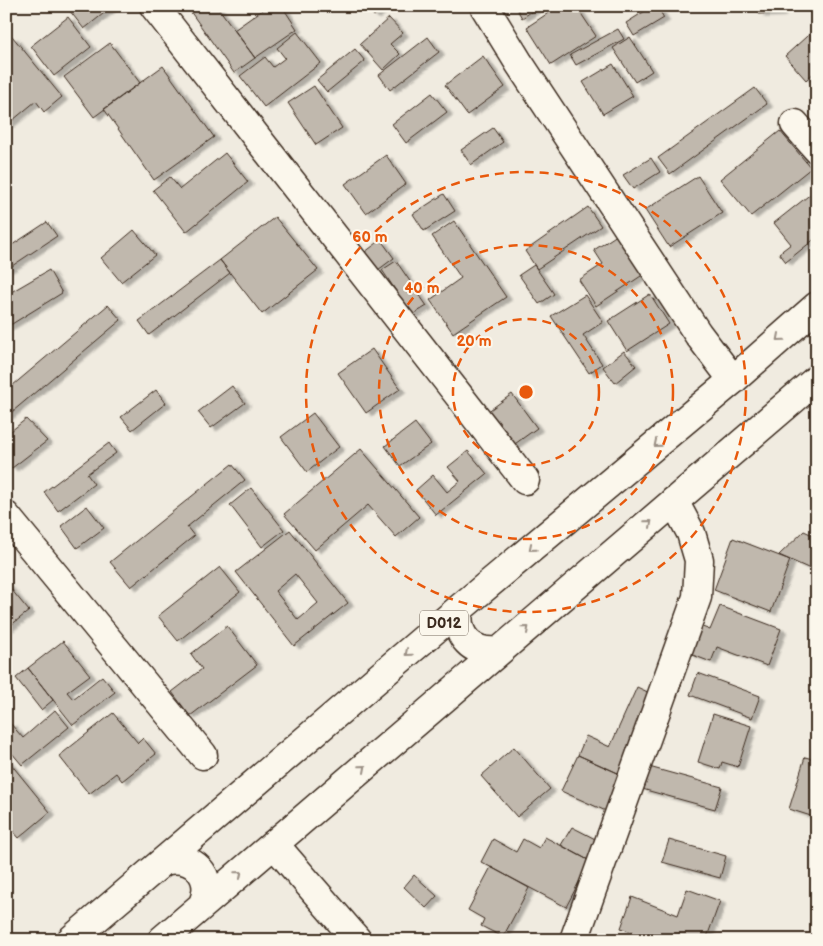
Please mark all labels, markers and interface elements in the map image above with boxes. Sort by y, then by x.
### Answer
text: 60 m [352,228,388,247]
text: 40 m [404,279,440,298]
text: 20 m [457,332,492,351]
one-way arrow [777,332,786,341]
centre of rings [517,383,535,401]
one-way arrow [653,438,662,447]
one-way arrow [644,520,653,529]
one-way arrow [529,543,538,551]
road number: D012 [420,610,468,636]
one-way arrow [520,626,529,634]
one-way arrow [405,647,414,656]
one-way arrow [357,765,366,774]
one-way arrow [233,871,242,880]

